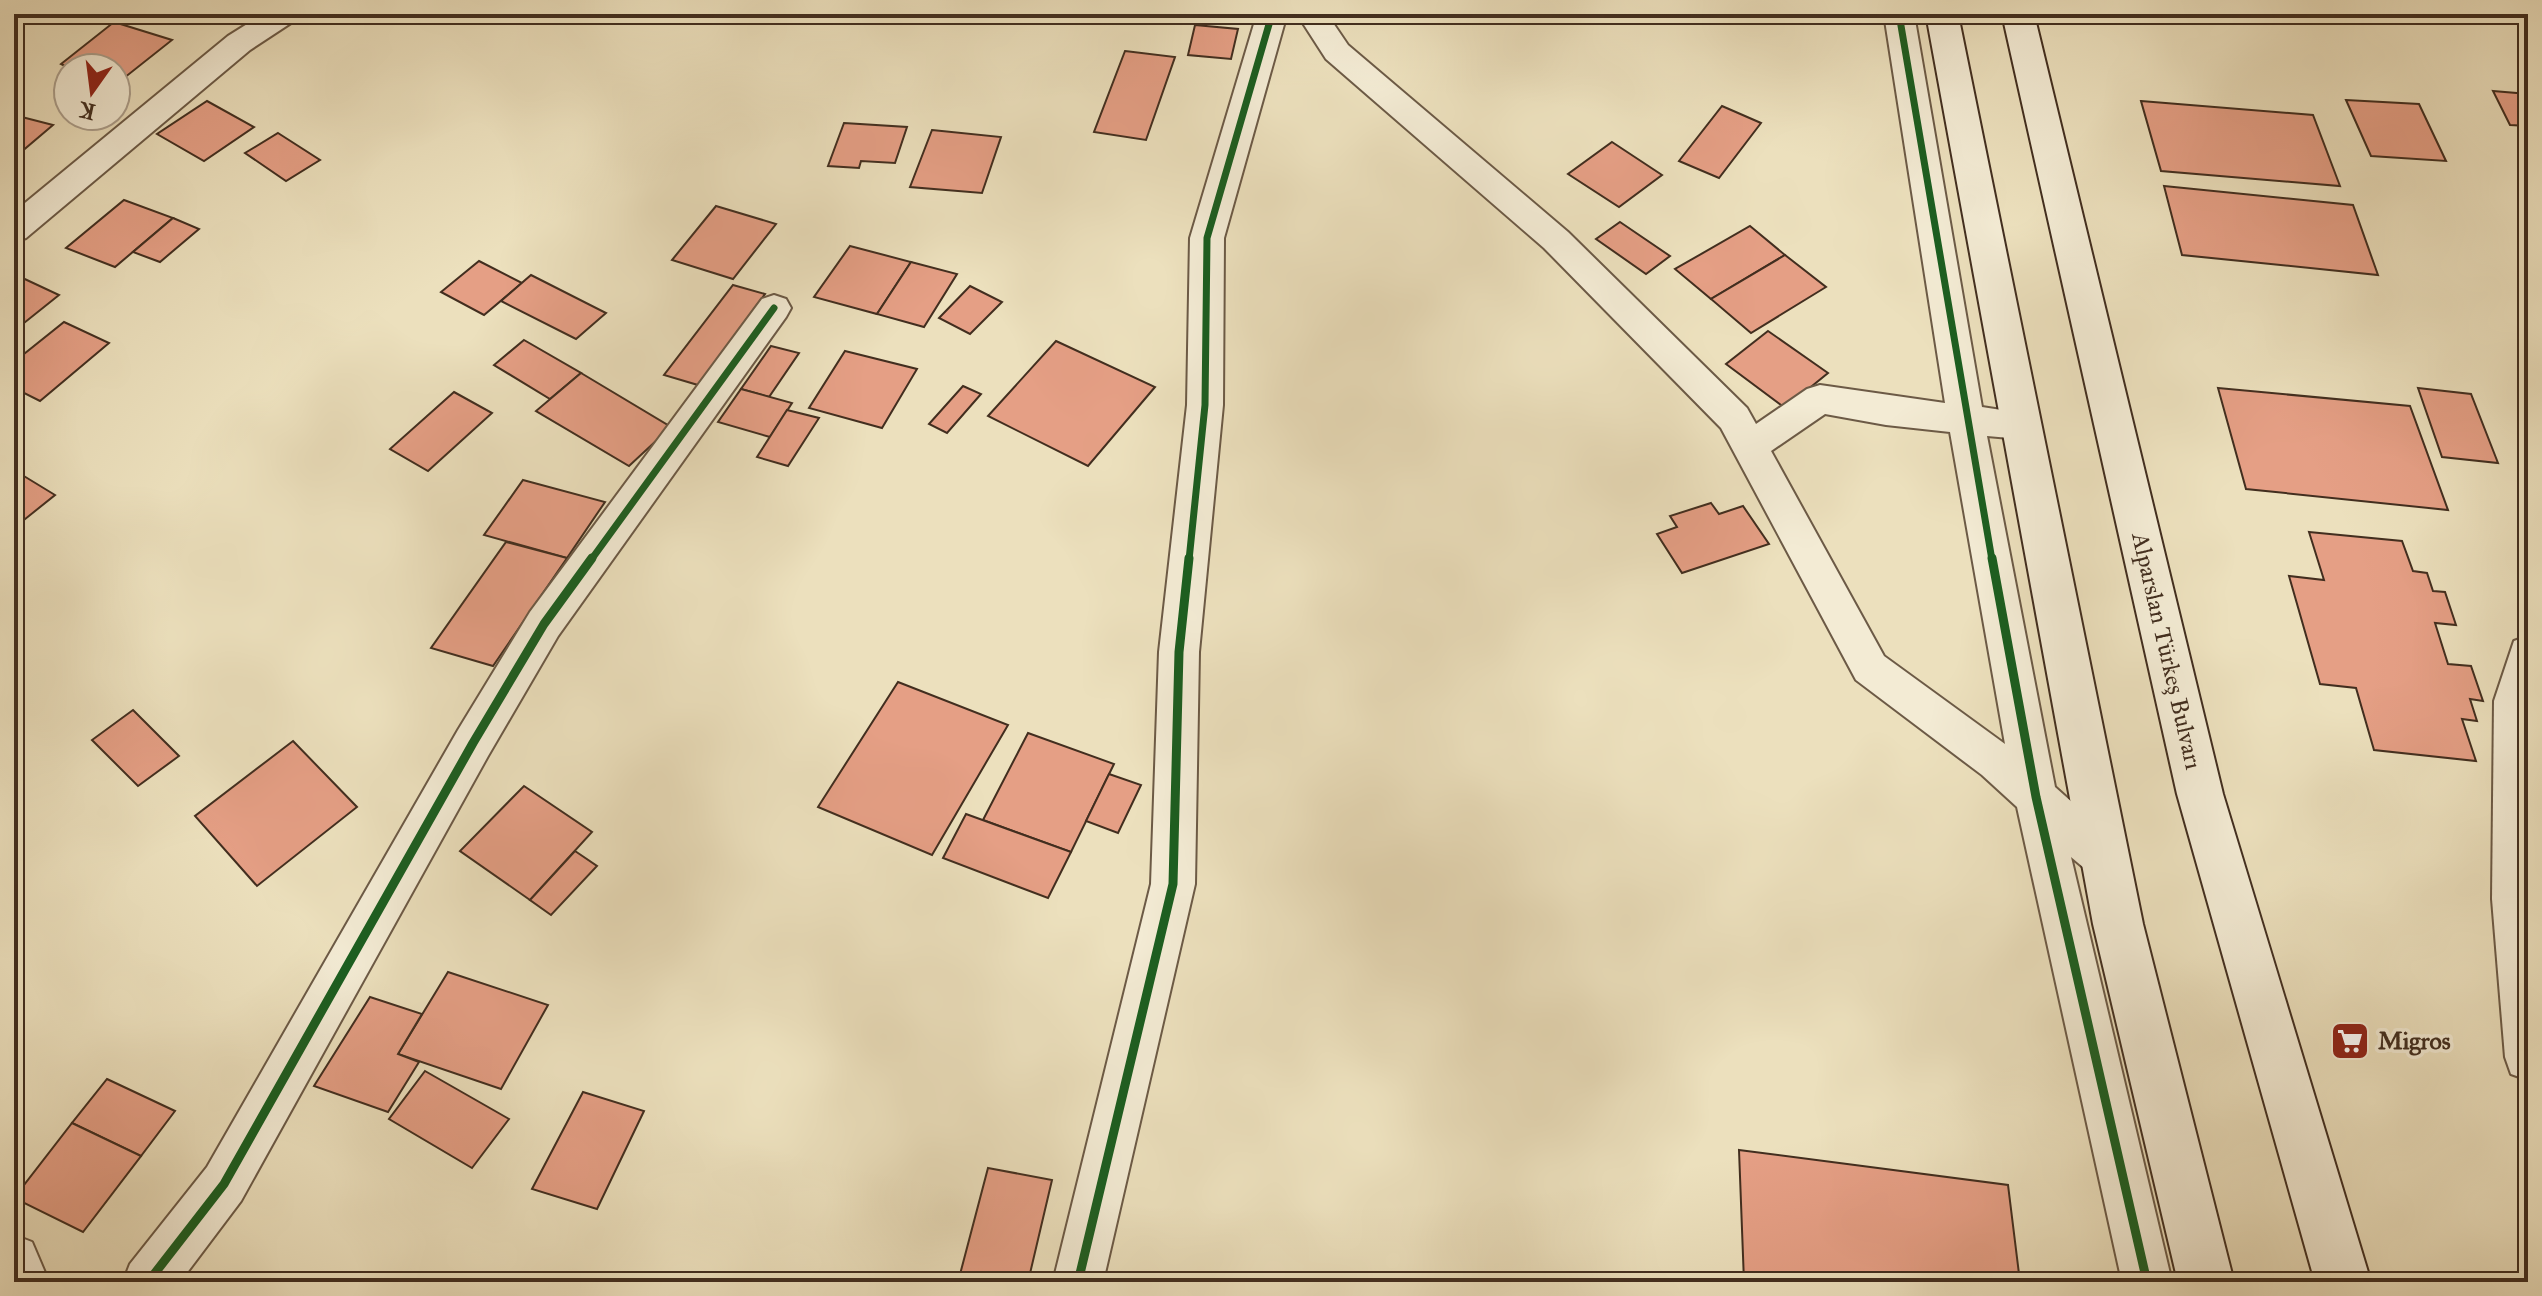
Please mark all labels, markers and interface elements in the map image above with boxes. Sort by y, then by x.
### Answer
north arrow [52,52,132,132]
text: K [75,96,98,126]
street label: Alparslan Türkeş Bulvarı [2125,529,2209,773]
supermarket icon: Migros [2329,1020,2371,1062]
place label: Migros [2378,1026,2451,1056]

